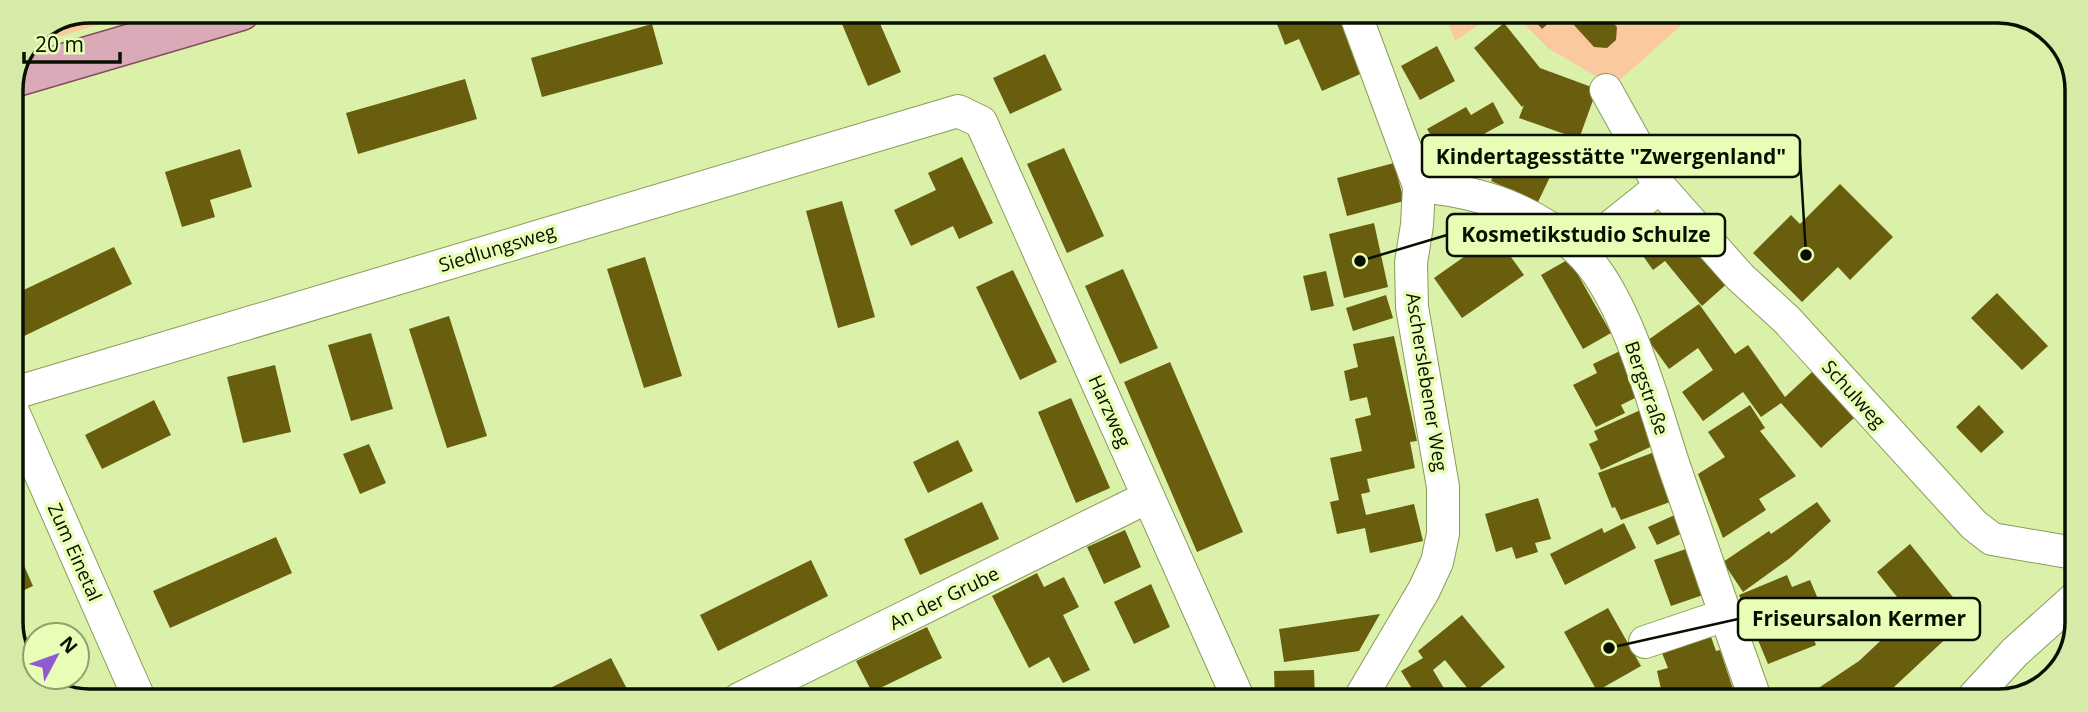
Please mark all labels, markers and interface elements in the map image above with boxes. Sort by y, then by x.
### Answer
scale bar [24,21,121,65]
text: 20 m [35,30,84,58]
callout: Kindertagesstätte "Zwergenland" [1422,135,1800,177]
text: Kindertagesstätte "Zwergenland" [1436,142,1786,170]
callout: Kosmetikstudio Schulze [1447,214,1725,256]
street label: Siedlungsweg [435,218,559,278]
text: Kosmetikstudio Schulze [1461,220,1711,248]
street label: Ascherslebener Weg [1400,291,1454,473]
street label: Bergstraße [1619,338,1675,438]
street label: Schulweg [1816,354,1892,434]
street label: Harzweg [1082,371,1138,451]
street label: Zum Einetal [42,499,108,605]
street label: An der Grube [885,560,1003,636]
callout: Friseursalon Kermer [1738,598,1980,640]
text: Friseursalon Kermer [1752,604,1966,632]
north arrow [21,621,91,691]
text: N [54,630,84,659]

